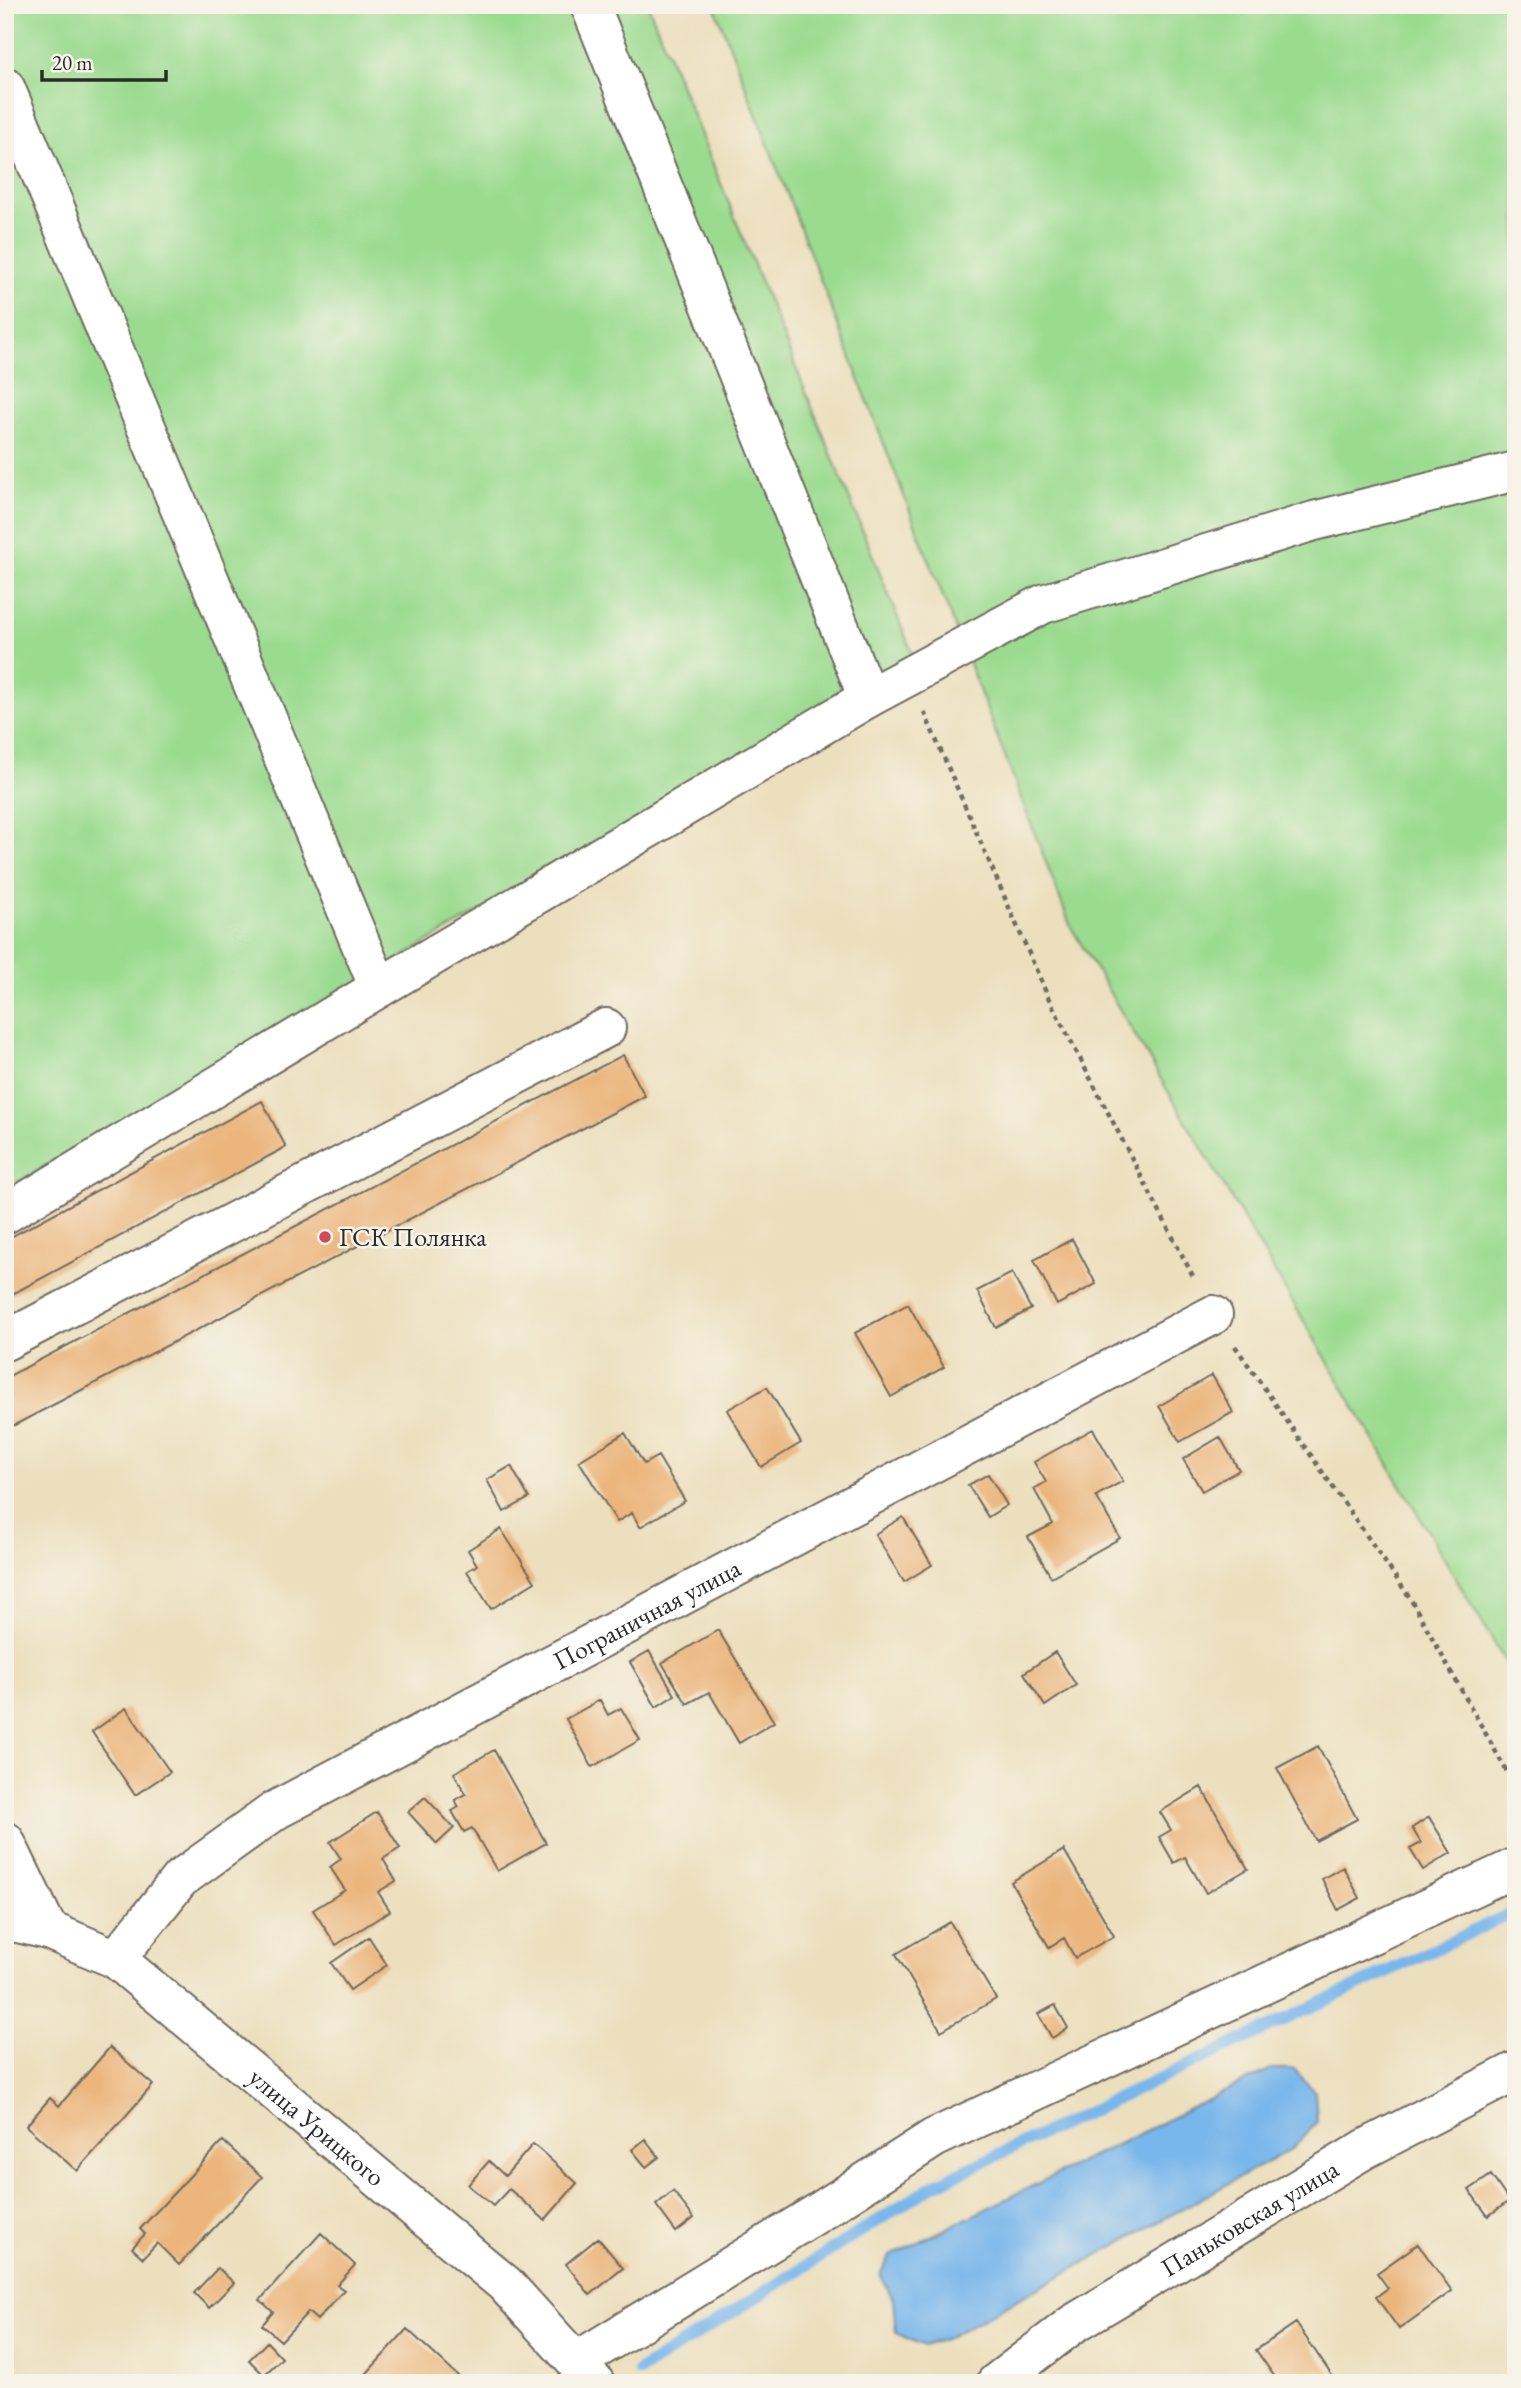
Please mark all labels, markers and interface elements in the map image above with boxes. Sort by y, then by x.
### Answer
scale bar [42,38,166,82]
text: 20 m [52,49,93,76]
place label: ГСК Полянка [339,1220,487,1254]
marker: ГСК Полянка [317,1229,333,1245]
street label: Пограничная улица [547,1550,747,1678]
street label: улица Урицкого [242,2060,392,2194]
street label: Паньковская улица [1154,2151,1345,2285]

